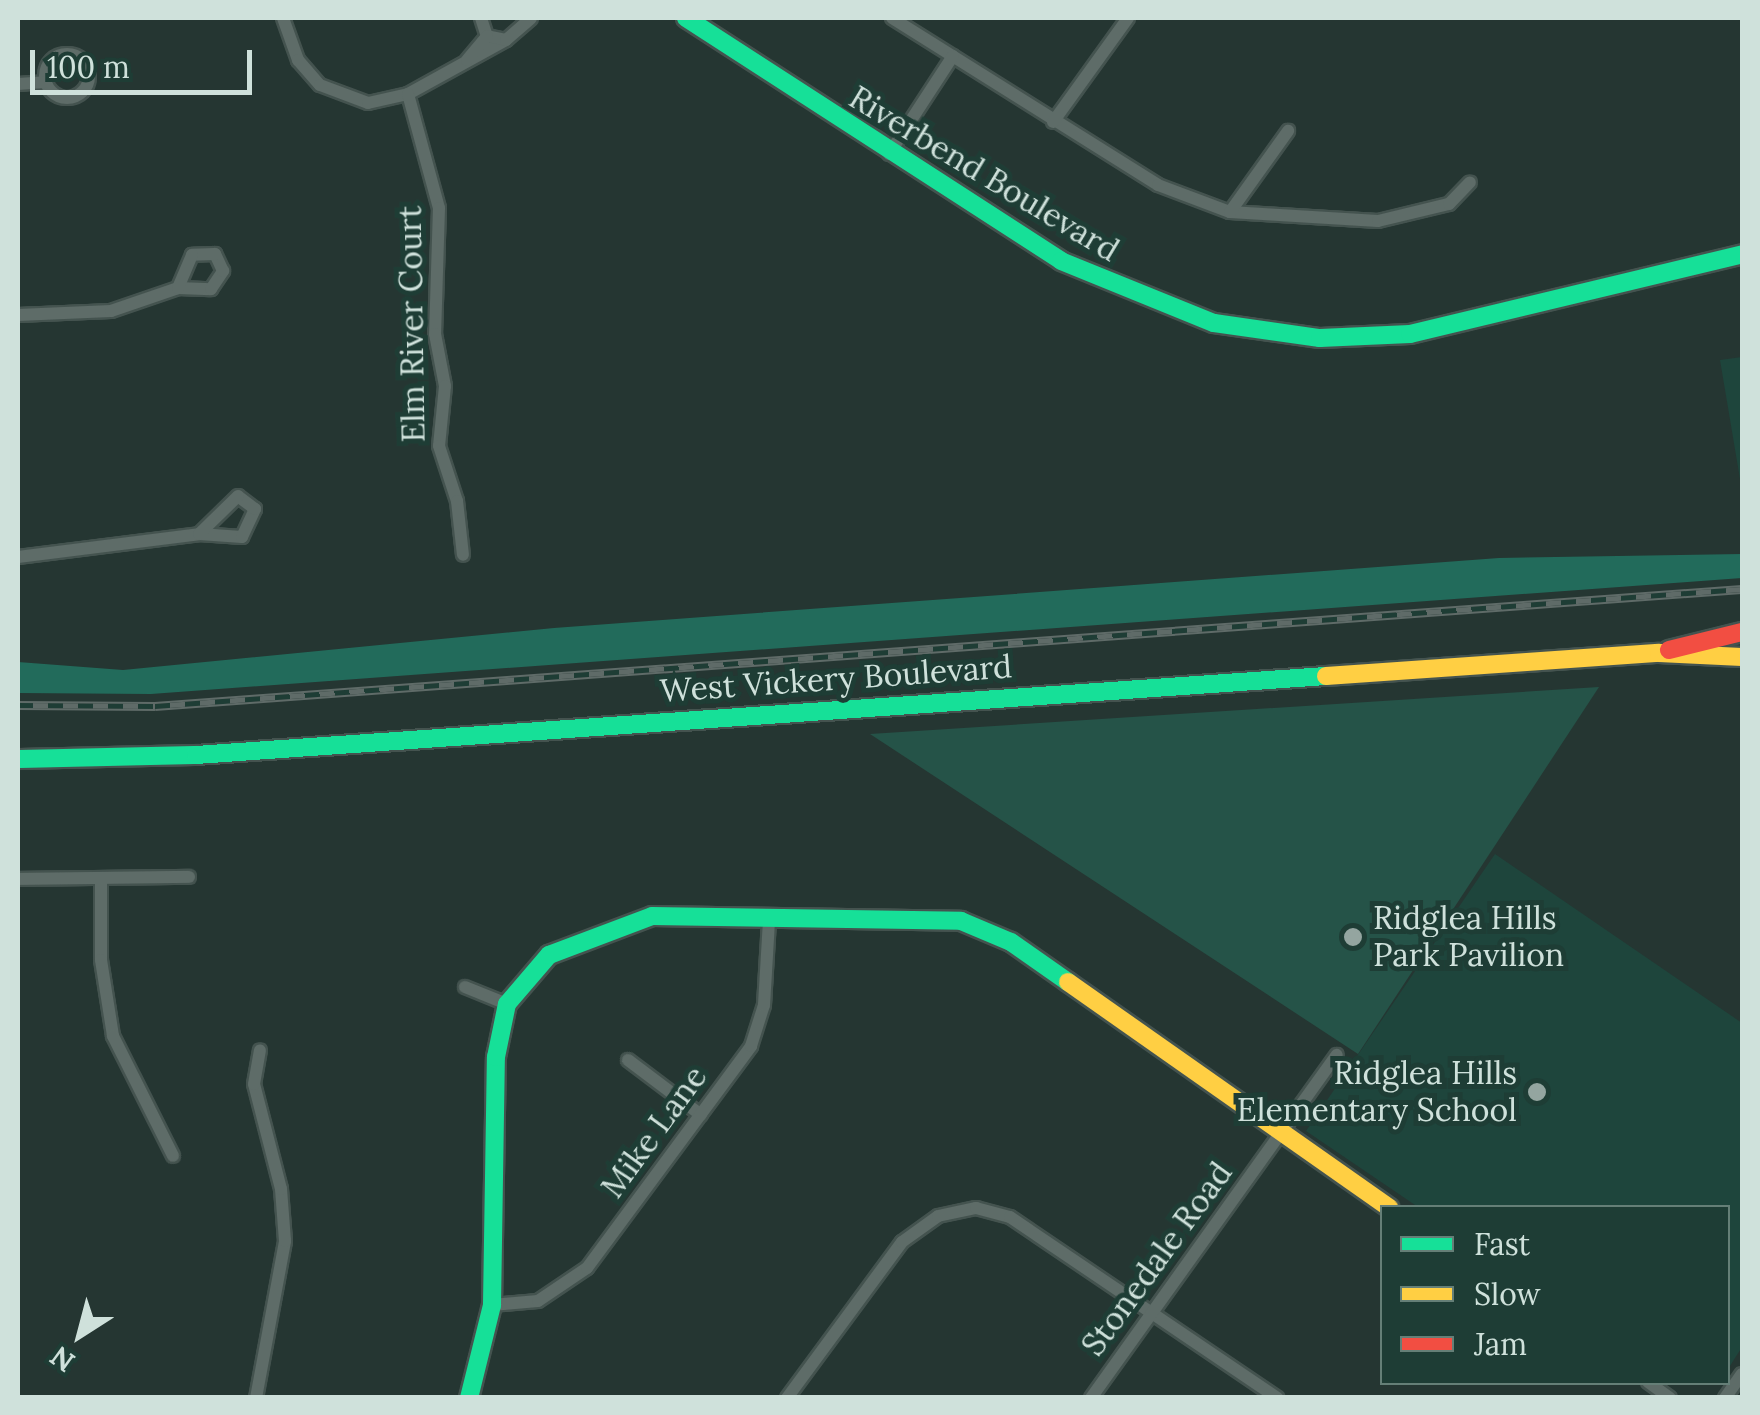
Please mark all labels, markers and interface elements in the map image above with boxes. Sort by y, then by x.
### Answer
scale bar [35,30,258,92]
text: 100 m [47,48,130,86]
street label: Riverbend Boulevard [842,78,1126,270]
street label: Elm River Court [391,205,433,443]
street label: West Vickery Boulevard [659,648,1013,710]
place label: Ridglea Hills Park Pavilion [1373,900,1564,975]
marker: Ridglea Hills Park Pavilion [1342,926,1364,948]
place label: Ridglea Hills Elementary School [1237,1055,1517,1130]
street label: Mike Lane [593,1059,715,1205]
marker: Ridglea Hills Elementary School [1526,1081,1548,1103]
street label: Stonedale Road [1074,1155,1240,1363]
legend [1380,1205,1730,1385]
text: Fast [1474,1225,1530,1263]
text: Slow [1474,1275,1540,1313]
north arrow [30,1285,130,1385]
text: Jam [1474,1325,1527,1363]
text: N [43,1338,82,1380]

